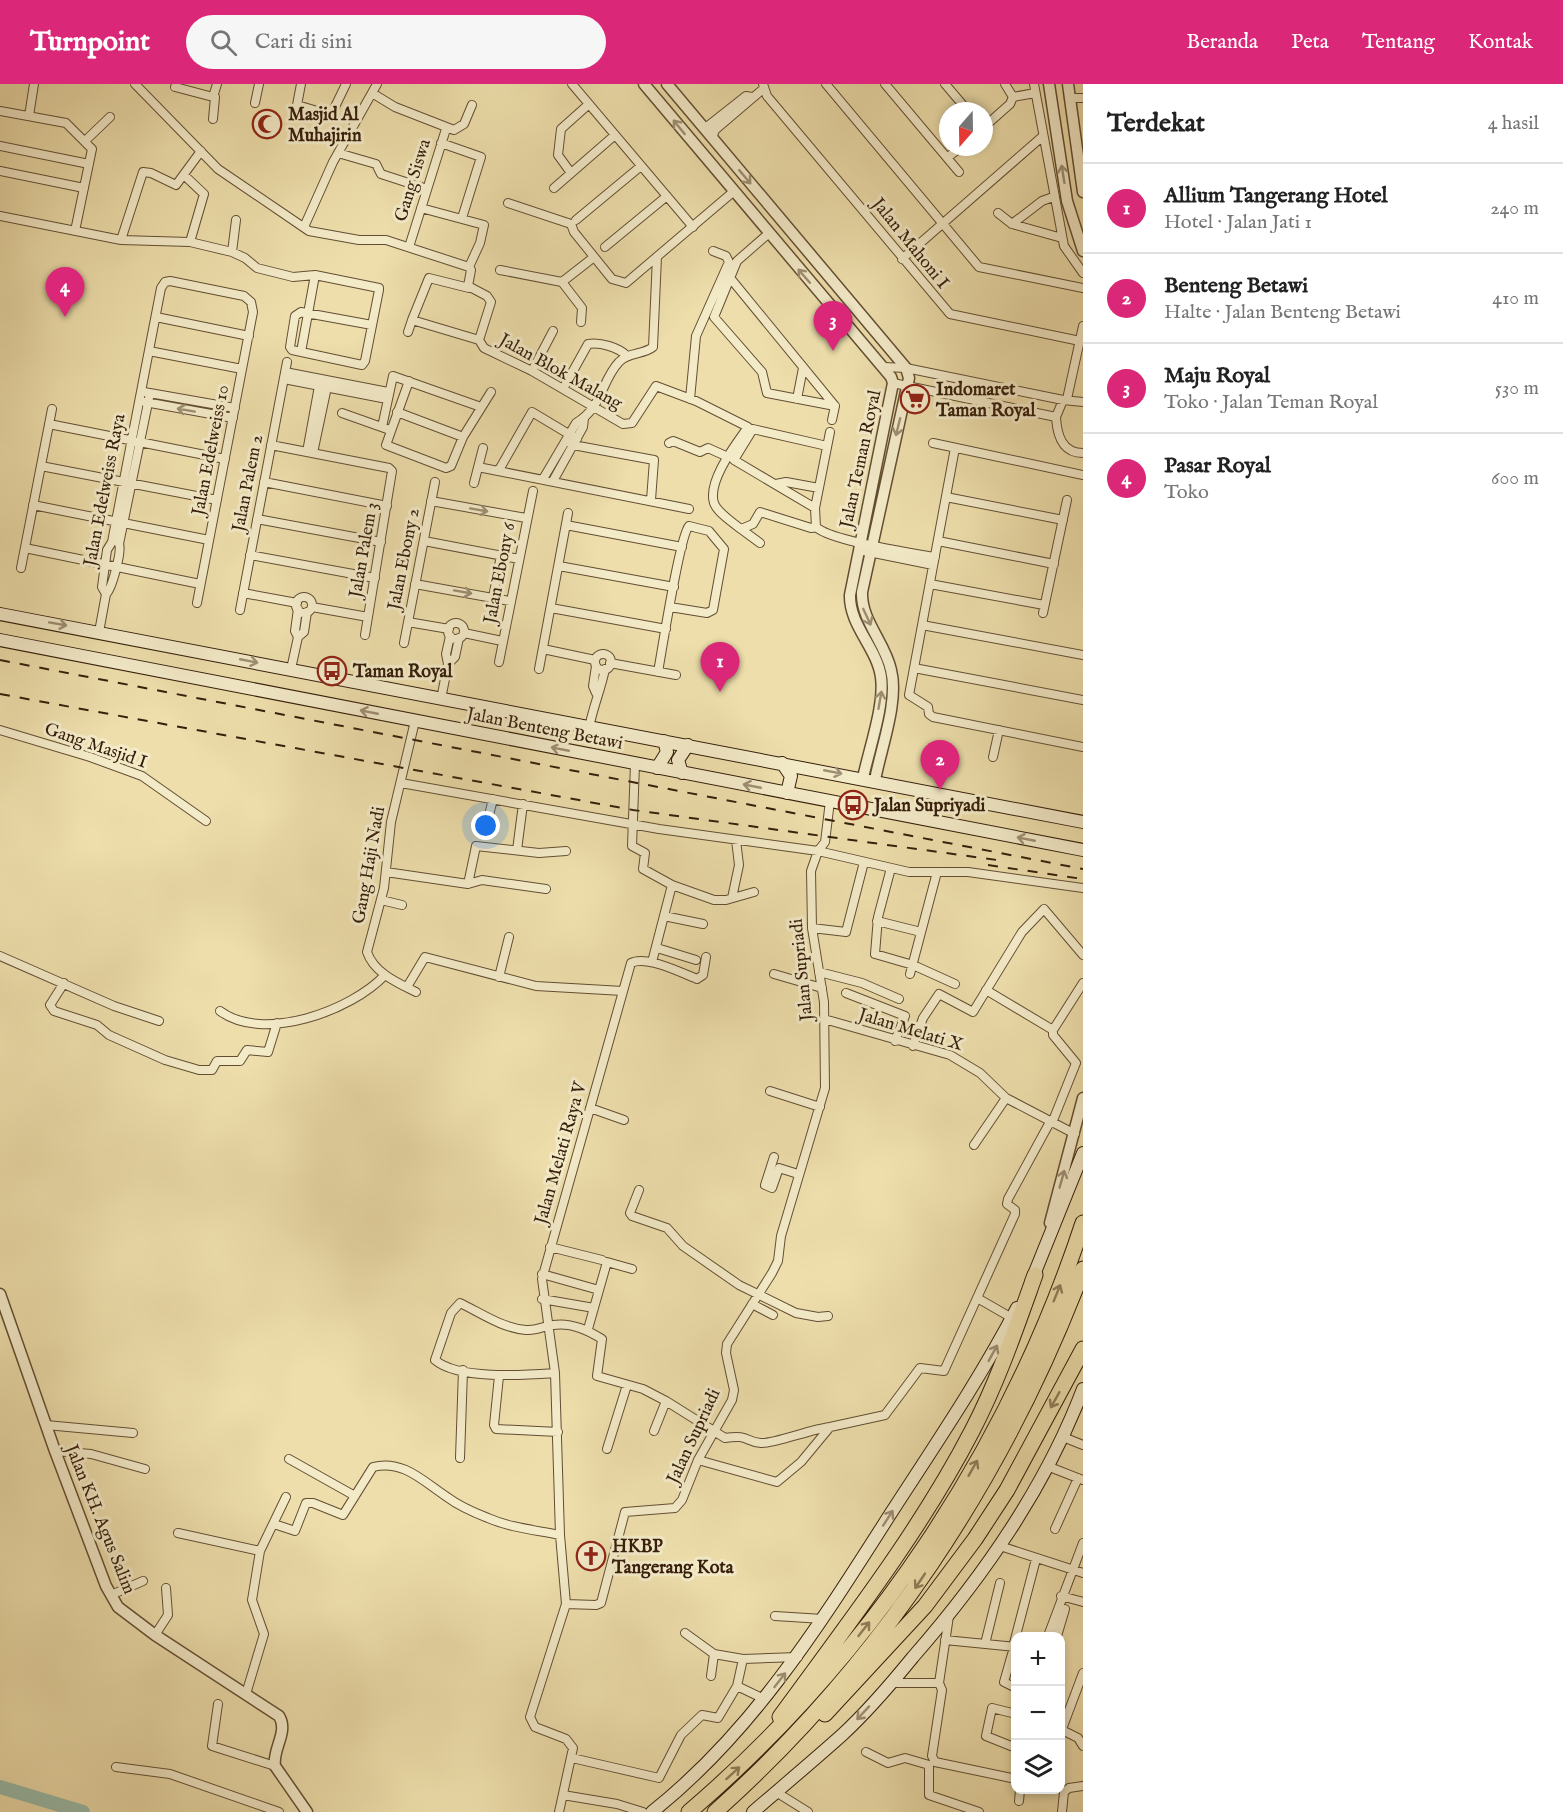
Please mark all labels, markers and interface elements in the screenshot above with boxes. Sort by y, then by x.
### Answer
search box [186,15,606,69]
text: Turnpoint [30,25,150,60]
icon: search [207,26,240,59]
text: Cari di sini [255,28,352,56]
text: Beranda [1186,29,1258,56]
text: Peta [1291,29,1329,56]
text: Tentang [1362,29,1435,56]
text: Kontak [1468,29,1533,56]
north arrow [939,102,993,156]
place label: Masjid Al Muhajirin [288,104,362,148]
text: Terdekat [1107,107,1205,140]
mosque icon: Masjid Al Muhajirin [251,108,283,140]
text: 4 hasil [1488,111,1539,136]
one-way arrow [672,119,685,135]
street label: Gang Siswa [390,136,437,225]
one-way arrow [1057,165,1068,185]
one-way arrow [738,169,751,185]
text: Allium Tangerang Hotel [1164,182,1388,210]
street label: Jalan Mahoni I [865,192,954,294]
text: 1 [1123,196,1130,221]
text: 240 m [1490,196,1539,221]
text: Hotel · Jalan Jati 1 [1164,210,1312,235]
pin: 4 [46,268,84,317]
one-way arrow [798,268,811,284]
text: Benteng Betawi [1164,272,1308,300]
text: 2 [1122,286,1131,311]
text: 410 m [1492,286,1539,311]
text: Halte · Jalan Benteng Betawi [1164,300,1401,325]
pin: 3 [814,302,852,351]
street label: Jalan Blok Malang [493,328,626,416]
text: Maju Royal [1164,362,1270,390]
text: 3 [1123,376,1130,401]
text: 530 m [1495,376,1539,401]
place label: Indomaret Taman Royal [935,379,1036,423]
street label: Jalan Edelweiss 10 [187,383,235,520]
supermarket icon: Indomaret Taman Royal [899,383,931,415]
street label: Jalan Teman Royal [835,388,887,532]
text: Toko · Jalan Teman Royal [1164,390,1378,415]
one-way arrow [177,404,196,415]
street label: Jalan Edelweiss Raya [79,412,132,570]
one-way arrow [892,417,904,436]
street label: Jalan Palem 2 [227,433,269,536]
text: Pasar Royal [1164,452,1271,480]
text: 4 [1122,466,1131,491]
text: 600 m [1491,466,1539,491]
text: Toko [1164,480,1209,505]
street label: Jalan Palem 3 [344,501,384,602]
one-way arrow [469,505,488,516]
street label: Jalan Ebony 2 [383,506,426,614]
street label: Jalan Ebony 6 [479,520,522,628]
one-way arrow [453,587,472,598]
one-way arrow [862,607,873,625]
one-way arrow [47,619,67,630]
pin: 1 [700,642,740,692]
bus stop icon: Taman Royal [316,655,348,687]
one-way arrow [239,656,258,667]
place label: Taman Royal [352,661,453,684]
one-way arrow [874,691,885,711]
street label: Jalan Benteng Betawi [463,703,625,756]
one-way arrow [360,706,379,717]
street label: Gang Masjid I [41,718,150,775]
pin: 2 [920,740,960,790]
one-way arrow [551,743,571,754]
one-way arrow [822,767,842,778]
one-way arrow [742,780,762,791]
bus stop icon: Jalan Supriyadi [837,789,869,821]
place label: Jalan Supriyadi [872,795,986,818]
street label: Gang Haji Nadi [348,805,391,926]
your location [471,811,500,840]
one-way arrow [1016,833,1036,844]
street label: Jalan Supriadi [786,917,820,1024]
street label: Jalan Melati X [854,1003,966,1057]
street label: Jalan Melati Raya V [530,1078,593,1229]
one-way arrow [1057,1169,1068,1188]
one-way arrow [1052,1284,1063,1302]
one-way arrow [987,1345,999,1362]
street label: Jalan Supriadi [661,1385,727,1490]
one-way arrow [1049,1391,1061,1408]
street label: Jalan KH. Agus Salim [58,1440,140,1598]
one-way arrow [968,1460,980,1477]
one-way arrow [882,1510,894,1527]
place label: HKBP Tangerang Kota [611,1536,735,1580]
church icon: HKBP Tangerang Kota [575,1540,607,1572]
one-way arrow [914,1572,926,1589]
one-way arrow [857,1621,870,1637]
map controls [1011,1632,1065,1794]
button: + [1011,1632,1065,1686]
one-way arrow [773,1672,786,1688]
button: − [1011,1686,1065,1740]
one-way arrow [855,1706,870,1721]
button: layers [1011,1740,1065,1794]
one-way arrow [725,1766,740,1780]

